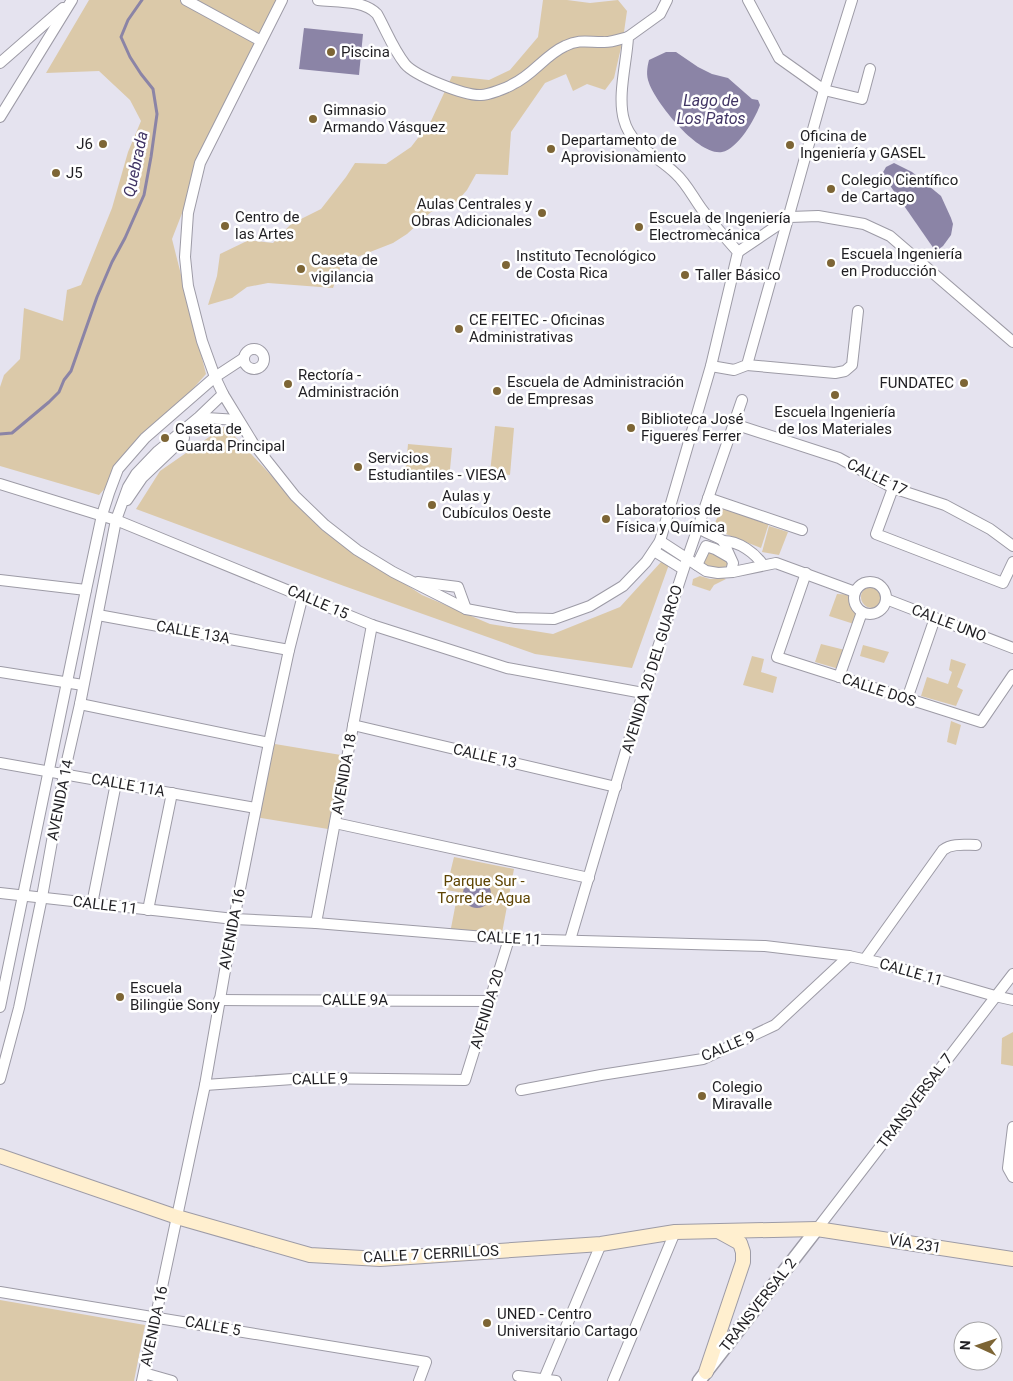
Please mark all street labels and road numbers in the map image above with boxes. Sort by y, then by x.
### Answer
street label: CALLE 17 [844,455,910,499]
street label: CALLE 15 [285,581,351,623]
street label: AVENIDA 20 DEL GUARCO [618,583,686,755]
street label: CALLE UNO [909,600,989,646]
street label: CALLE 13A [155,617,232,647]
street label: CALLE DOS [840,670,918,710]
street label: AVENIDA 18 [328,732,360,816]
street label: CALLE 13 [451,740,519,772]
street label: AVENIDA 14 [43,757,77,842]
street label: CALLE 11A [90,770,167,800]
street label: AVENIDA 16 [215,887,249,971]
street label: CALLE 11 [72,892,138,918]
street label: CALLE 11 [476,927,542,949]
street label: CALLE 11 [877,954,945,990]
street label: AVENIDA 20 [466,967,508,1051]
street label: CALLE 9A [322,991,388,1009]
street label: CALLE 9 [699,1027,757,1065]
street label: TRANSVERSAL 7 [874,1050,956,1152]
street label: CALLE 9 [292,1070,348,1088]
street label: VÍA 231 [888,1231,942,1257]
street label: CALLE 7 CERRILLOS [363,1241,499,1267]
street label: TRANSVERSAL 2 [716,1255,800,1355]
street label: AVENIDA 16 [137,1284,171,1368]
street label: CALLE 5 [184,1312,242,1340]

